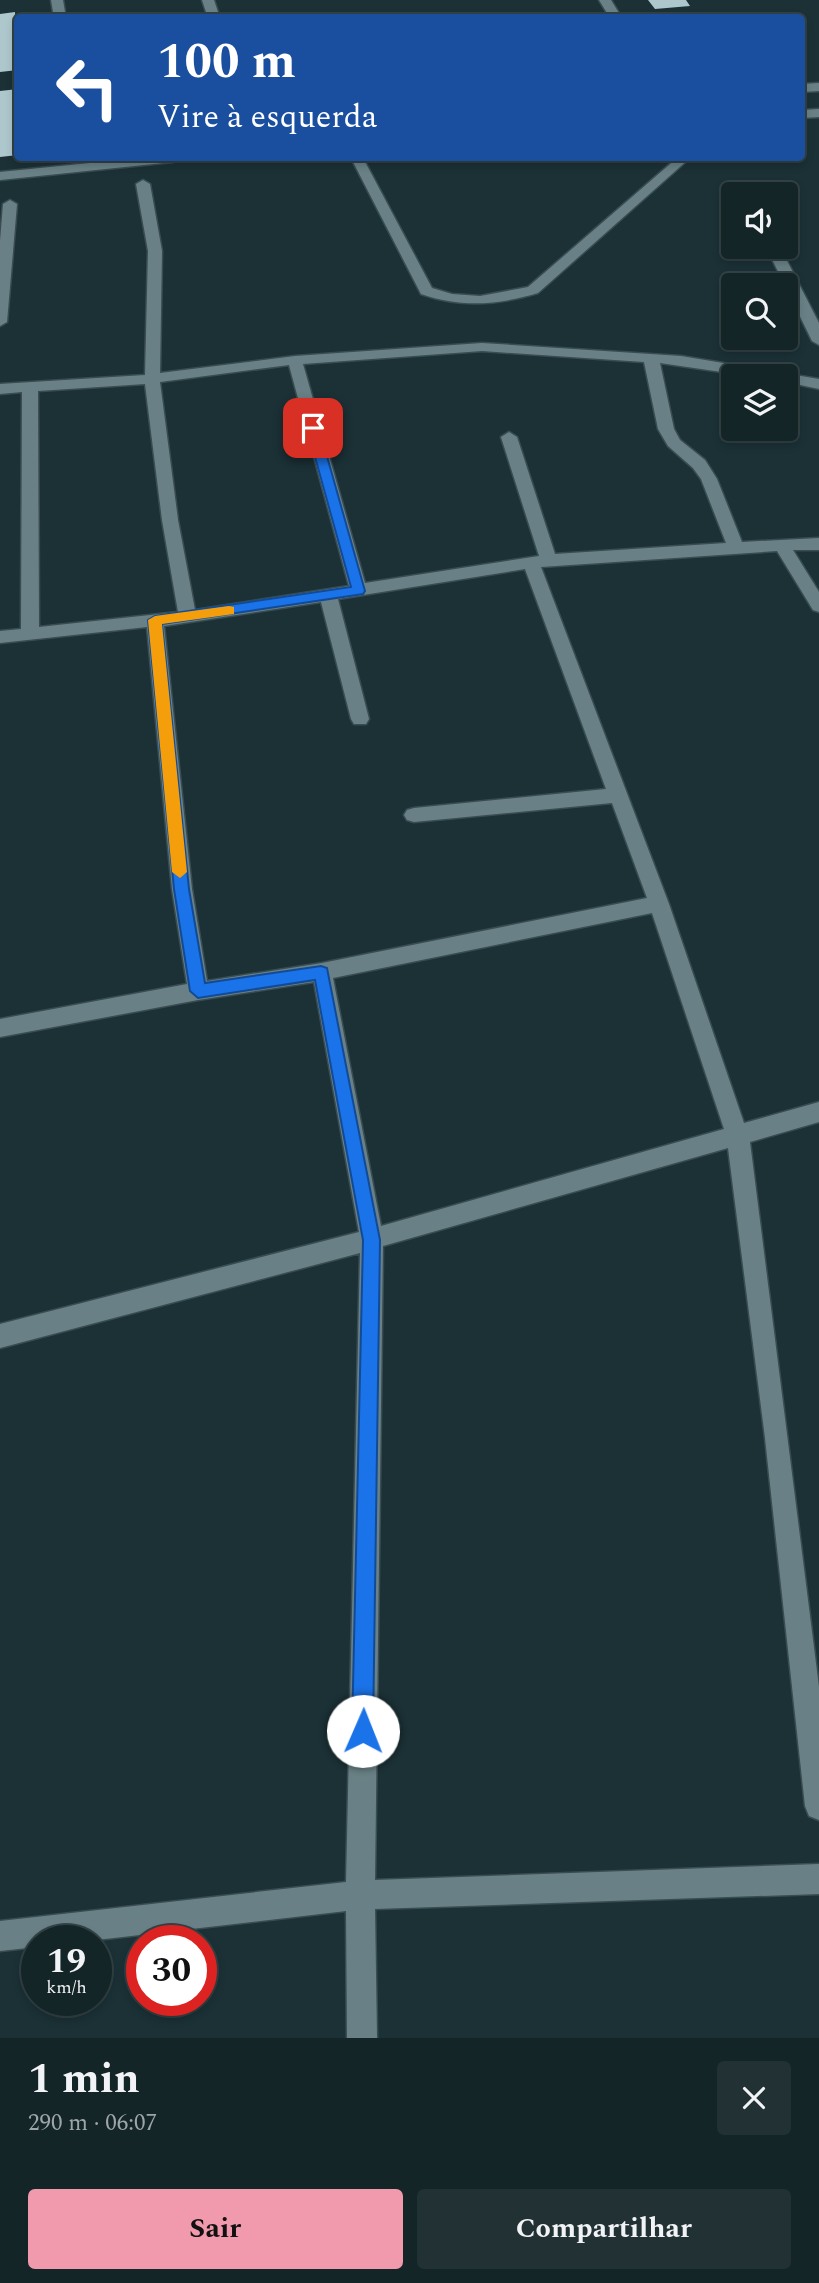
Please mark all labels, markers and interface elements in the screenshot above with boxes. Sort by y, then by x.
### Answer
text: 100 m [157,25,296,100]
icon: left [42,42,133,133]
text: Vire à esquerda [157,93,377,142]
map controls [721,182,798,441]
button: sound [721,182,798,259]
button: search [721,273,798,350]
button: layers [721,364,798,441]
pin [283,398,343,458]
icon: arrive [294,409,332,447]
position arrow [326,1694,400,1768]
speed limit sign: 30 [126,1925,217,2016]
text: 19 [47,1935,86,1988]
text: km/h [46,1974,87,2001]
text: 1 min [28,2048,140,2111]
button: close [717,2061,791,2135]
text: 290 m · 06:07 [28,2106,157,2141]
button: Sair [28,2189,403,2269]
button: Compartilhar [417,2189,791,2269]

